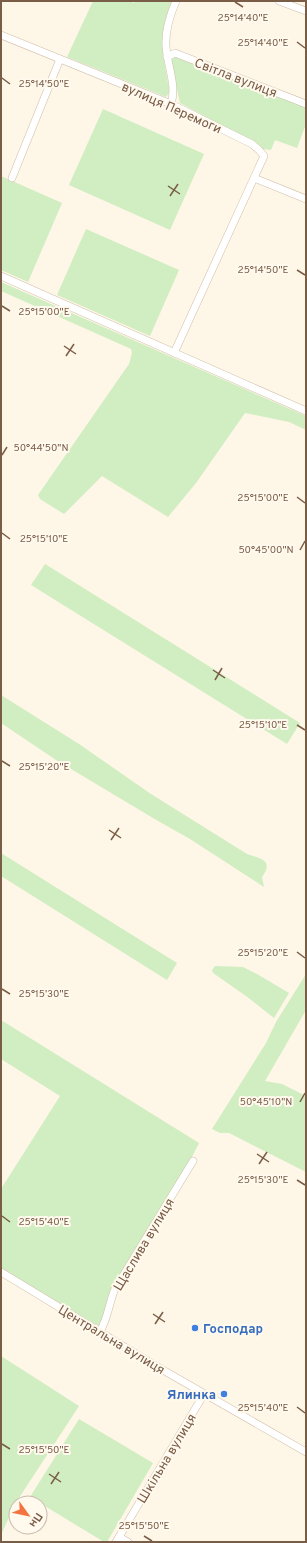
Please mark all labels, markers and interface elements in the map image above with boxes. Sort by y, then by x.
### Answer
text: 25°14'40"E [218,12,268,25]
text: 25°14'40"E [238,37,288,50]
street label: Світла вулиця [192,56,279,102]
text: 25°14'50"E [19,78,69,91]
street label: вулиця Перемоги [119,80,224,138]
text: 25°14'50"E [238,264,288,277]
text: 25°15'00"E [18,306,70,319]
text: 50°44'50"N [14,442,68,455]
text: 25°15'00"E [237,492,289,505]
text: 25°15'10"E [20,533,68,546]
text: 50°45'00"N [238,544,294,557]
text: 25°15'10"E [239,719,287,732]
text: 25°15'20"E [18,761,70,774]
text: 25°15'20"E [237,947,289,960]
text: 25°15'30"E [19,988,69,1001]
text: 50°45'10"N [240,1096,292,1109]
text: 25°15'30"E [238,1174,288,1187]
street label: Щаслива вулиця [111,1196,179,1294]
text: 25°15'40"E [18,1216,70,1229]
street label: Центральна вулиця [55,1302,167,1379]
place label: Господар [203,1322,263,1338]
marker: Господар [190,1323,200,1333]
place label: Ялинка [167,1388,216,1404]
marker: Ялинка [219,1389,229,1399]
text: 25°15'40"E [237,1402,289,1415]
street label: Шкільна вулиця [135,1411,201,1507]
text: 25°15'50"E [18,1444,70,1457]
north arrow [8,1495,48,1535]
text: Пн [26,1510,45,1530]
text: 25°15'50"E [118,1520,170,1533]

